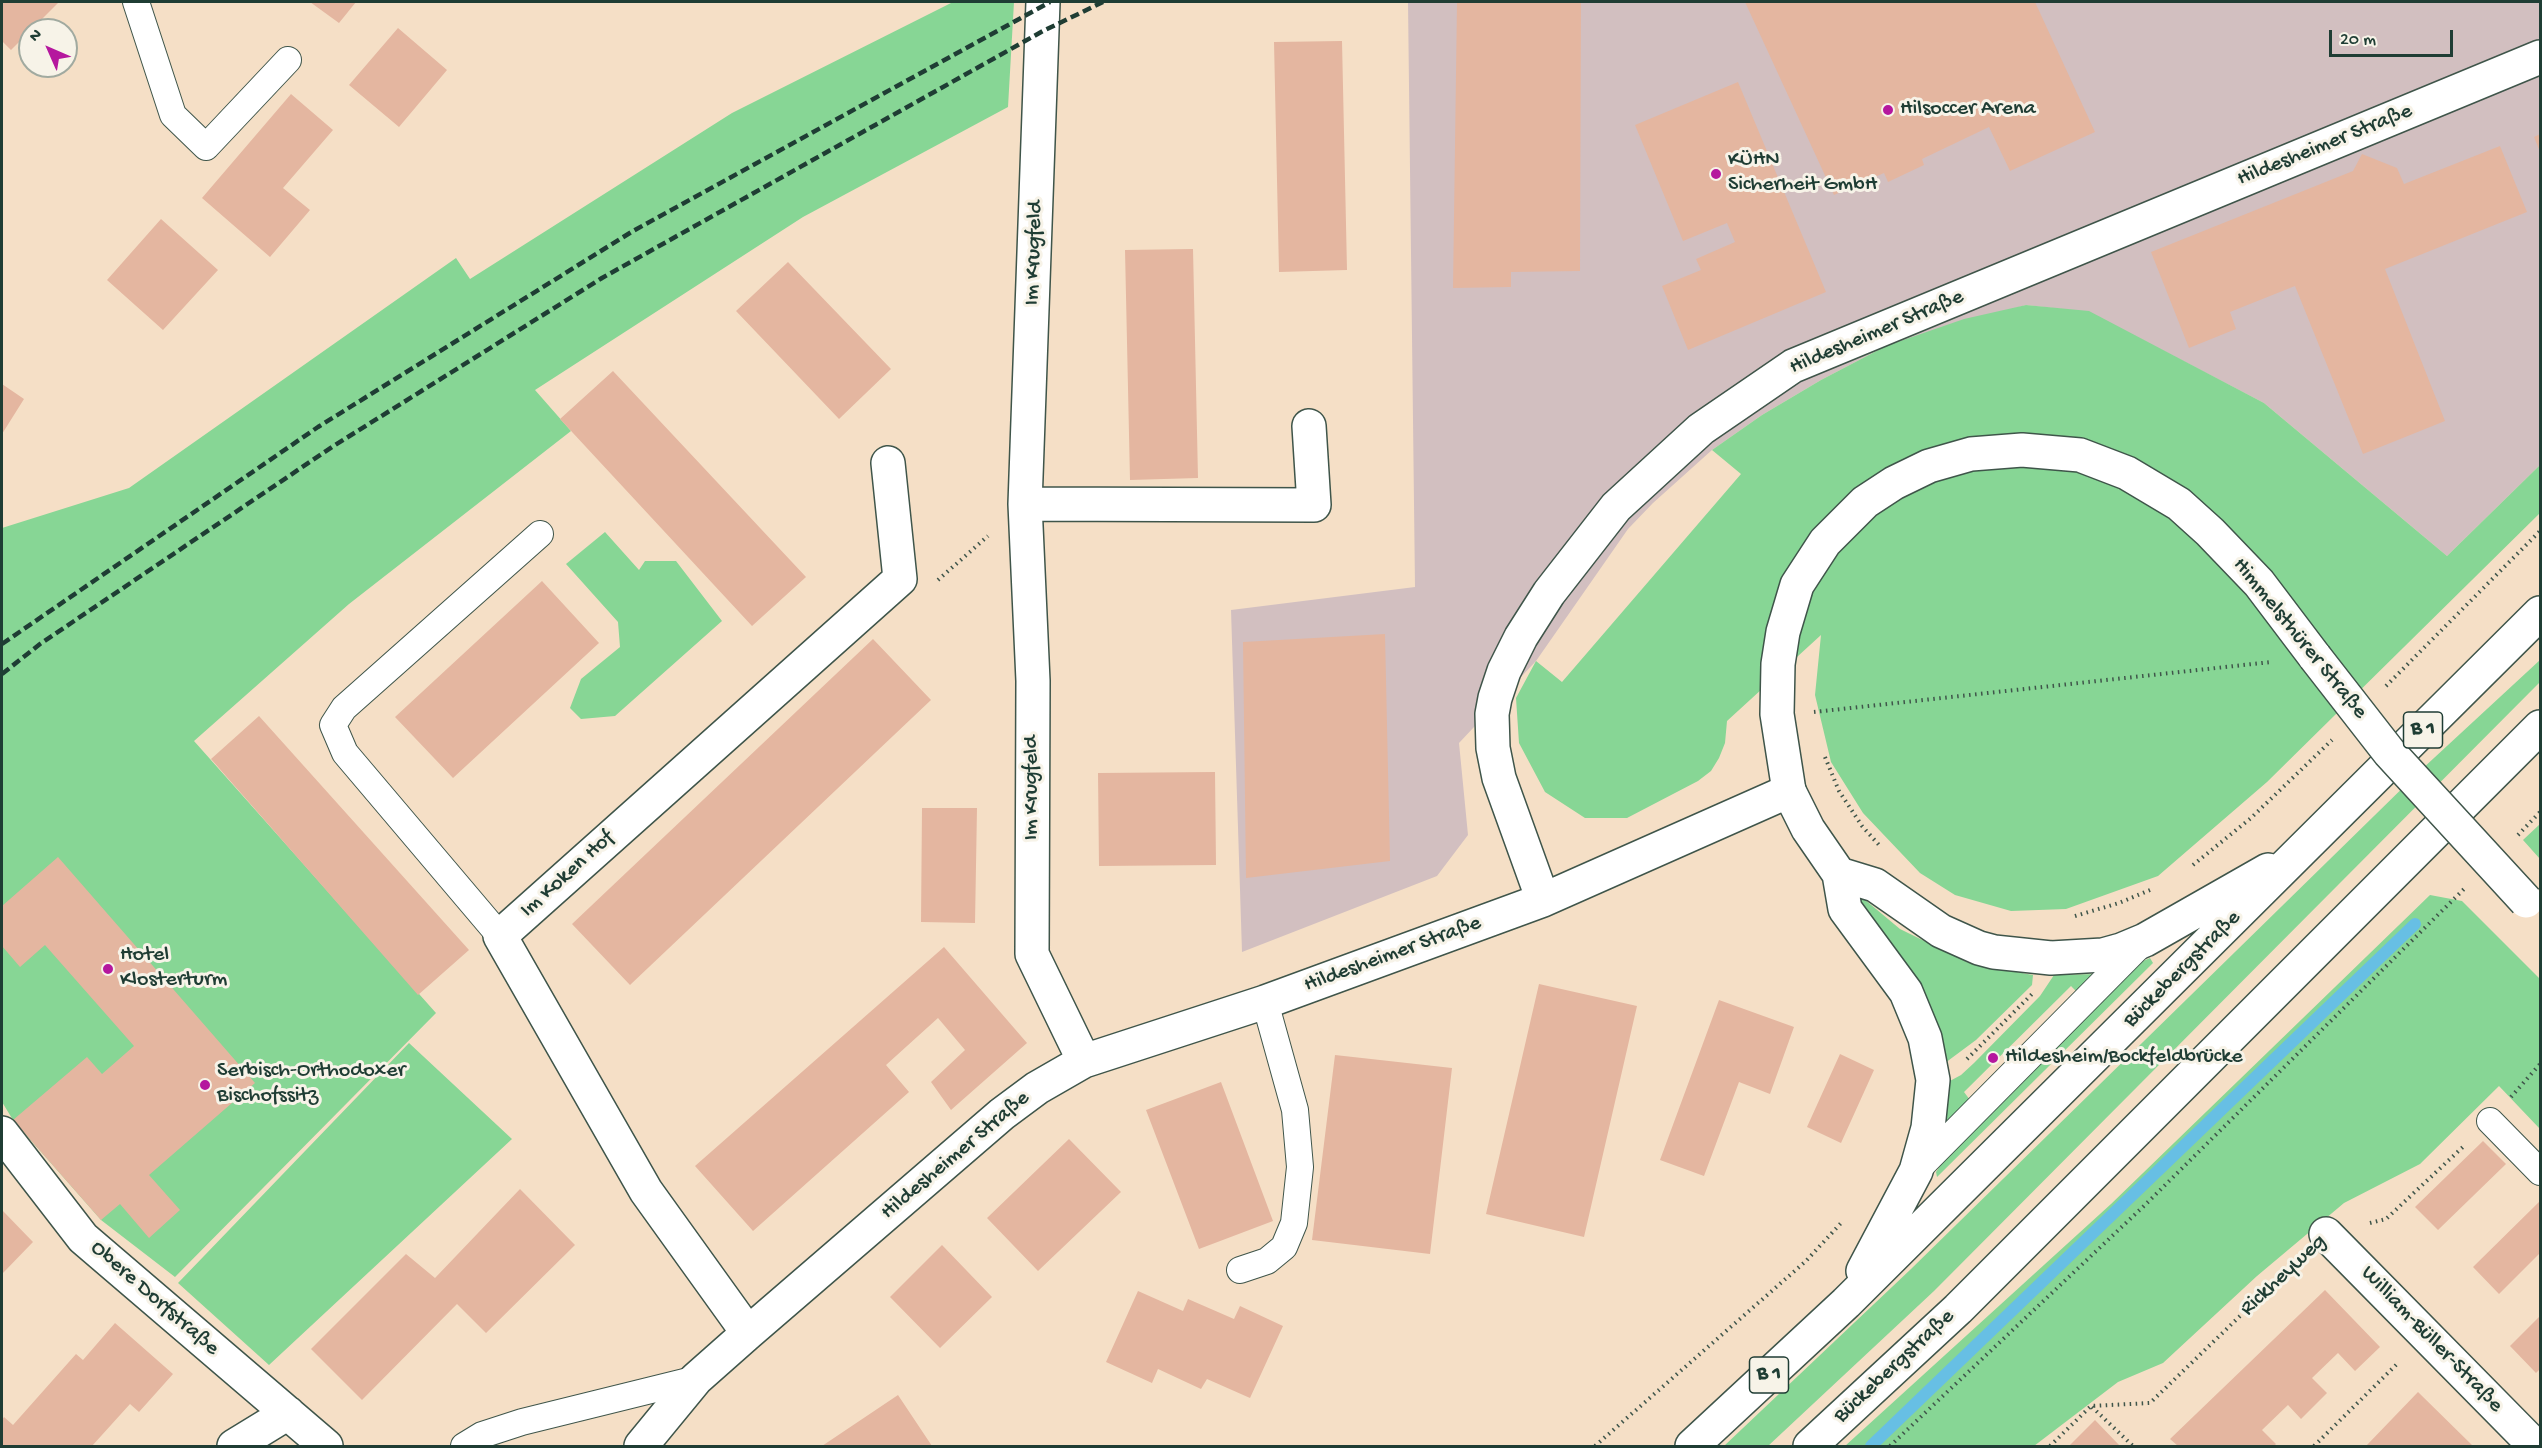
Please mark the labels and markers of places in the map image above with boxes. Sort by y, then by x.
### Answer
place label: Hilsoccer Arena [1900,97,2036,123]
marker: Hilsoccer Arena [1881,103,1895,117]
place label: KÜHN Sicherheit GmbH [1728,148,1877,200]
marker: KÜHN Sicherheit GmbH [1709,167,1723,181]
place label: Hotel Klosterturm [120,943,227,994]
marker: Hotel Klosterturm [101,962,115,976]
place label: Hildesheim/Bockfeldbrücke [2005,1045,2242,1071]
marker: Hildesheim/Bockfeldbrücke [1986,1051,2000,1065]
place label: Serbisch-Orthodoxer Bischofssitz [217,1059,405,1110]
marker: Serbisch-Orthodoxer Bischofssitz [198,1078,212,1092]

